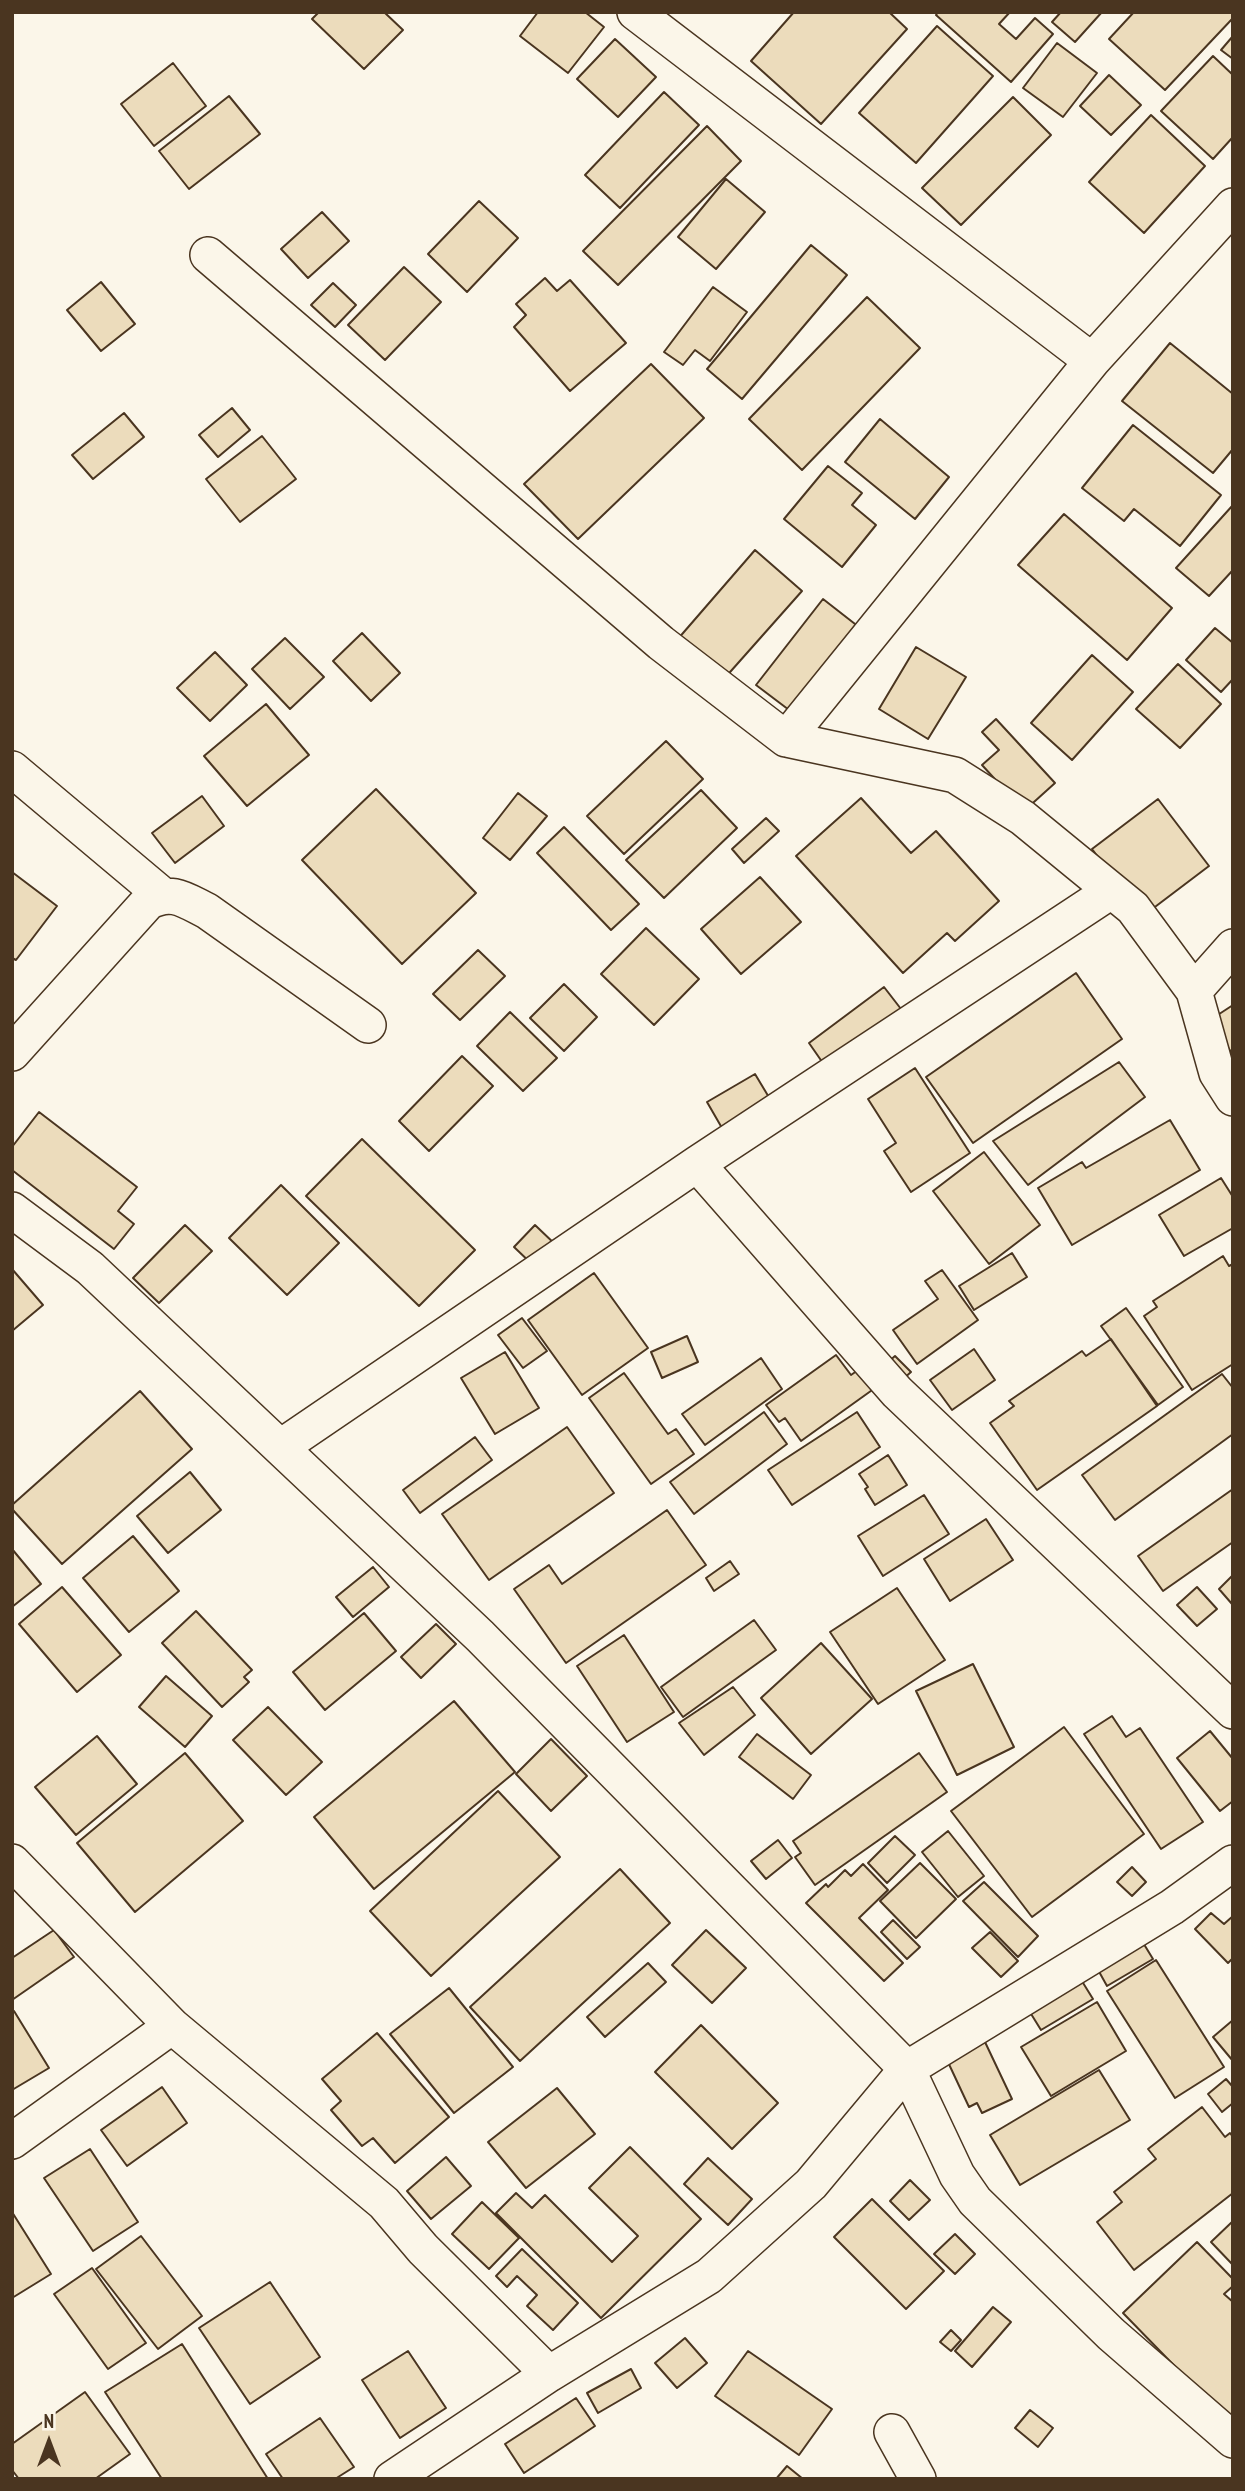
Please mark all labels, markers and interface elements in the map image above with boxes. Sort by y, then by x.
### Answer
north arrow [14,2407,84,2477]
text: N [44,2409,54,2433]

